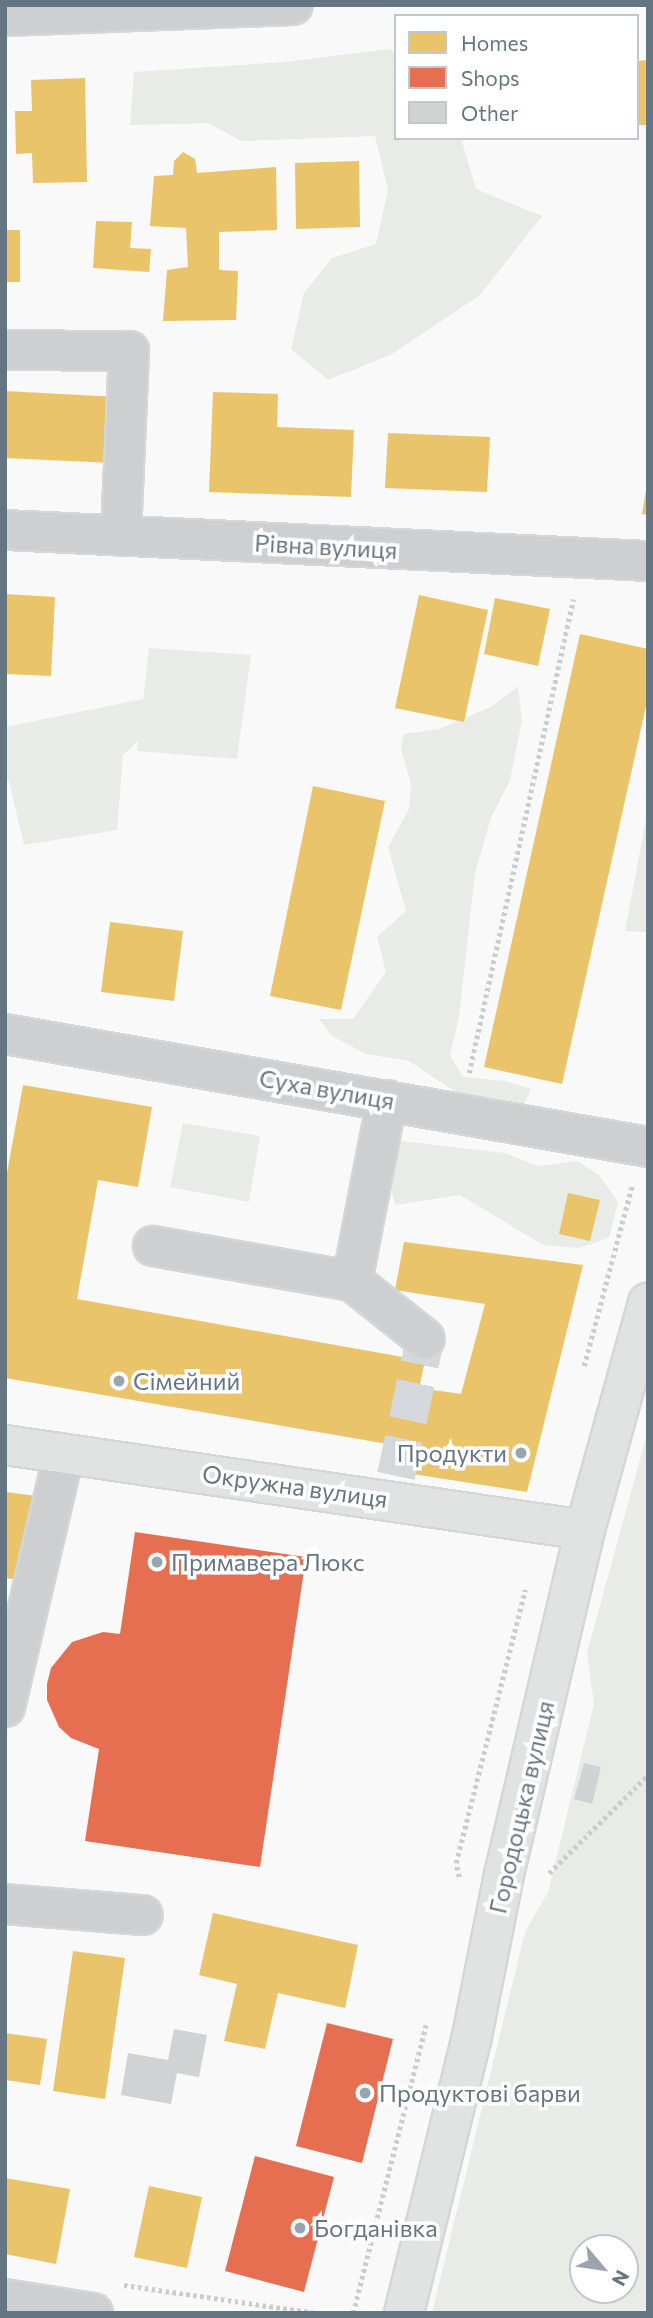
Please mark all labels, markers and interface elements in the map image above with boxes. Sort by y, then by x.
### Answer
legend [394,14,639,140]
text: Homes [461,30,528,55]
text: Shops [461,65,520,90]
text: Other [461,100,518,125]
street label: Рівна вулиця [254,528,398,564]
street label: Суха вулиця [257,1063,397,1115]
place label: Сімейний [133,1367,240,1395]
marker: Сімейний [111,1373,127,1389]
place label: Продукти [397,1439,507,1467]
marker: Продукти [513,1445,529,1461]
street label: Окружна вулиця [200,1459,390,1513]
place label: Примавера Люкс [171,1548,365,1576]
marker: Примавера Люкс [149,1554,165,1570]
street label: Городоцька вулиця [483,1698,559,1916]
place label: Продуктові барви [379,2079,581,2107]
marker: Продуктові барви [357,2085,373,2101]
place label: Богданівка [314,2214,438,2242]
marker: Богданівка [292,2220,308,2236]
north arrow [569,2234,639,2304]
text: N [608,2267,635,2290]

